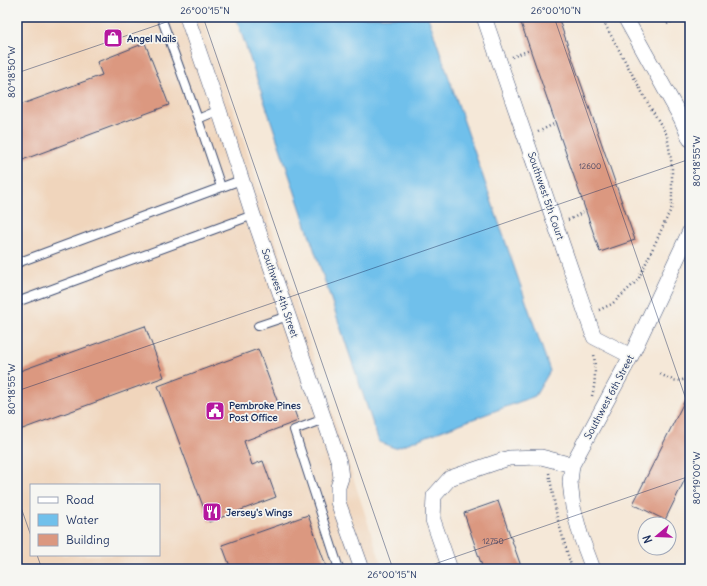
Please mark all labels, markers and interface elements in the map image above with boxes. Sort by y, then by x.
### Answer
text: 26°00'15"N [180,4,230,17]
text: 26°00'10"N [531,4,581,17]
shop icon: Angel Nails [102,27,124,49]
place label: Angel Nails [127,32,177,45]
text: 80°18'50"W [5,46,18,98]
text: 80°18'55"W [690,135,703,187]
street label: Southwest 5th Court [525,150,567,242]
house number: 12600 [579,161,601,171]
street label: Southwest 4th Street [259,247,302,340]
street label: Southwest 6th Street [581,352,637,441]
text: 80°18'55"W [5,363,18,415]
place label: Pembroke Pines Post Office [229,399,301,424]
public building icon: Pembroke Pines Post Office [204,400,226,422]
text: 80°19'00"W [690,452,703,504]
legend [30,484,160,556]
text: Road [66,492,94,507]
restaurant icon: Jersey's Wings [201,501,223,523]
place label: Jersey's Wings [226,506,293,519]
text: Water [66,512,99,527]
north arrow [637,516,677,556]
text: Building [66,532,110,547]
text: N [640,533,655,545]
house number: 12750 [482,536,504,546]
text: 26°00'15"N [367,568,417,581]

